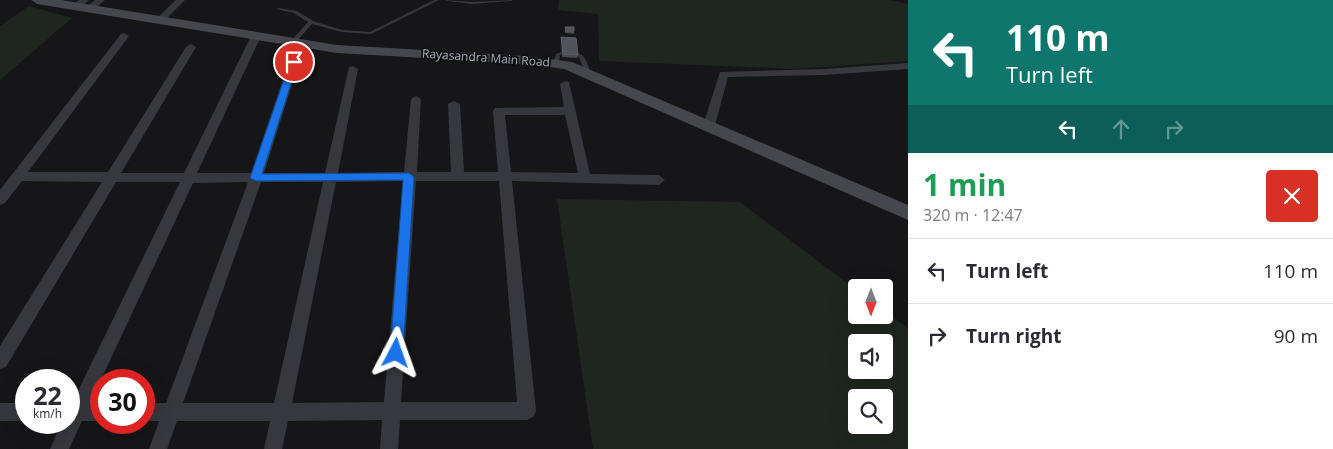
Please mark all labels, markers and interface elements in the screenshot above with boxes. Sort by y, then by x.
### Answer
text: 110 m [1006,14,1110,61]
icon: left [923,20,988,85]
pin [273,41,315,83]
street label: Rayasandra Main Road [422,45,551,70]
icon: arrive [280,48,308,76]
text: Turn left [1006,59,1093,89]
icon: left [1054,115,1082,143]
icon: ahead [1107,115,1135,143]
icon: right [1160,115,1188,143]
text: 1 min [923,164,1006,205]
button: close [1266,170,1318,222]
text: 320 m · 12:47 [923,204,1023,226]
icon: left [923,257,951,285]
text: Turn left [966,258,1048,284]
text: 110 m [1263,258,1318,284]
north arrow [848,279,892,324]
map controls [848,279,893,434]
icon: right [923,322,951,350]
text: Turn right [966,323,1061,349]
text: 90 m [1274,323,1318,349]
position arrow [369,326,421,378]
button: sound [848,334,893,379]
speed limit sign: 30 [90,369,155,434]
text: 22 [33,378,62,412]
button: search [848,389,893,434]
text: km/h [33,405,62,422]

